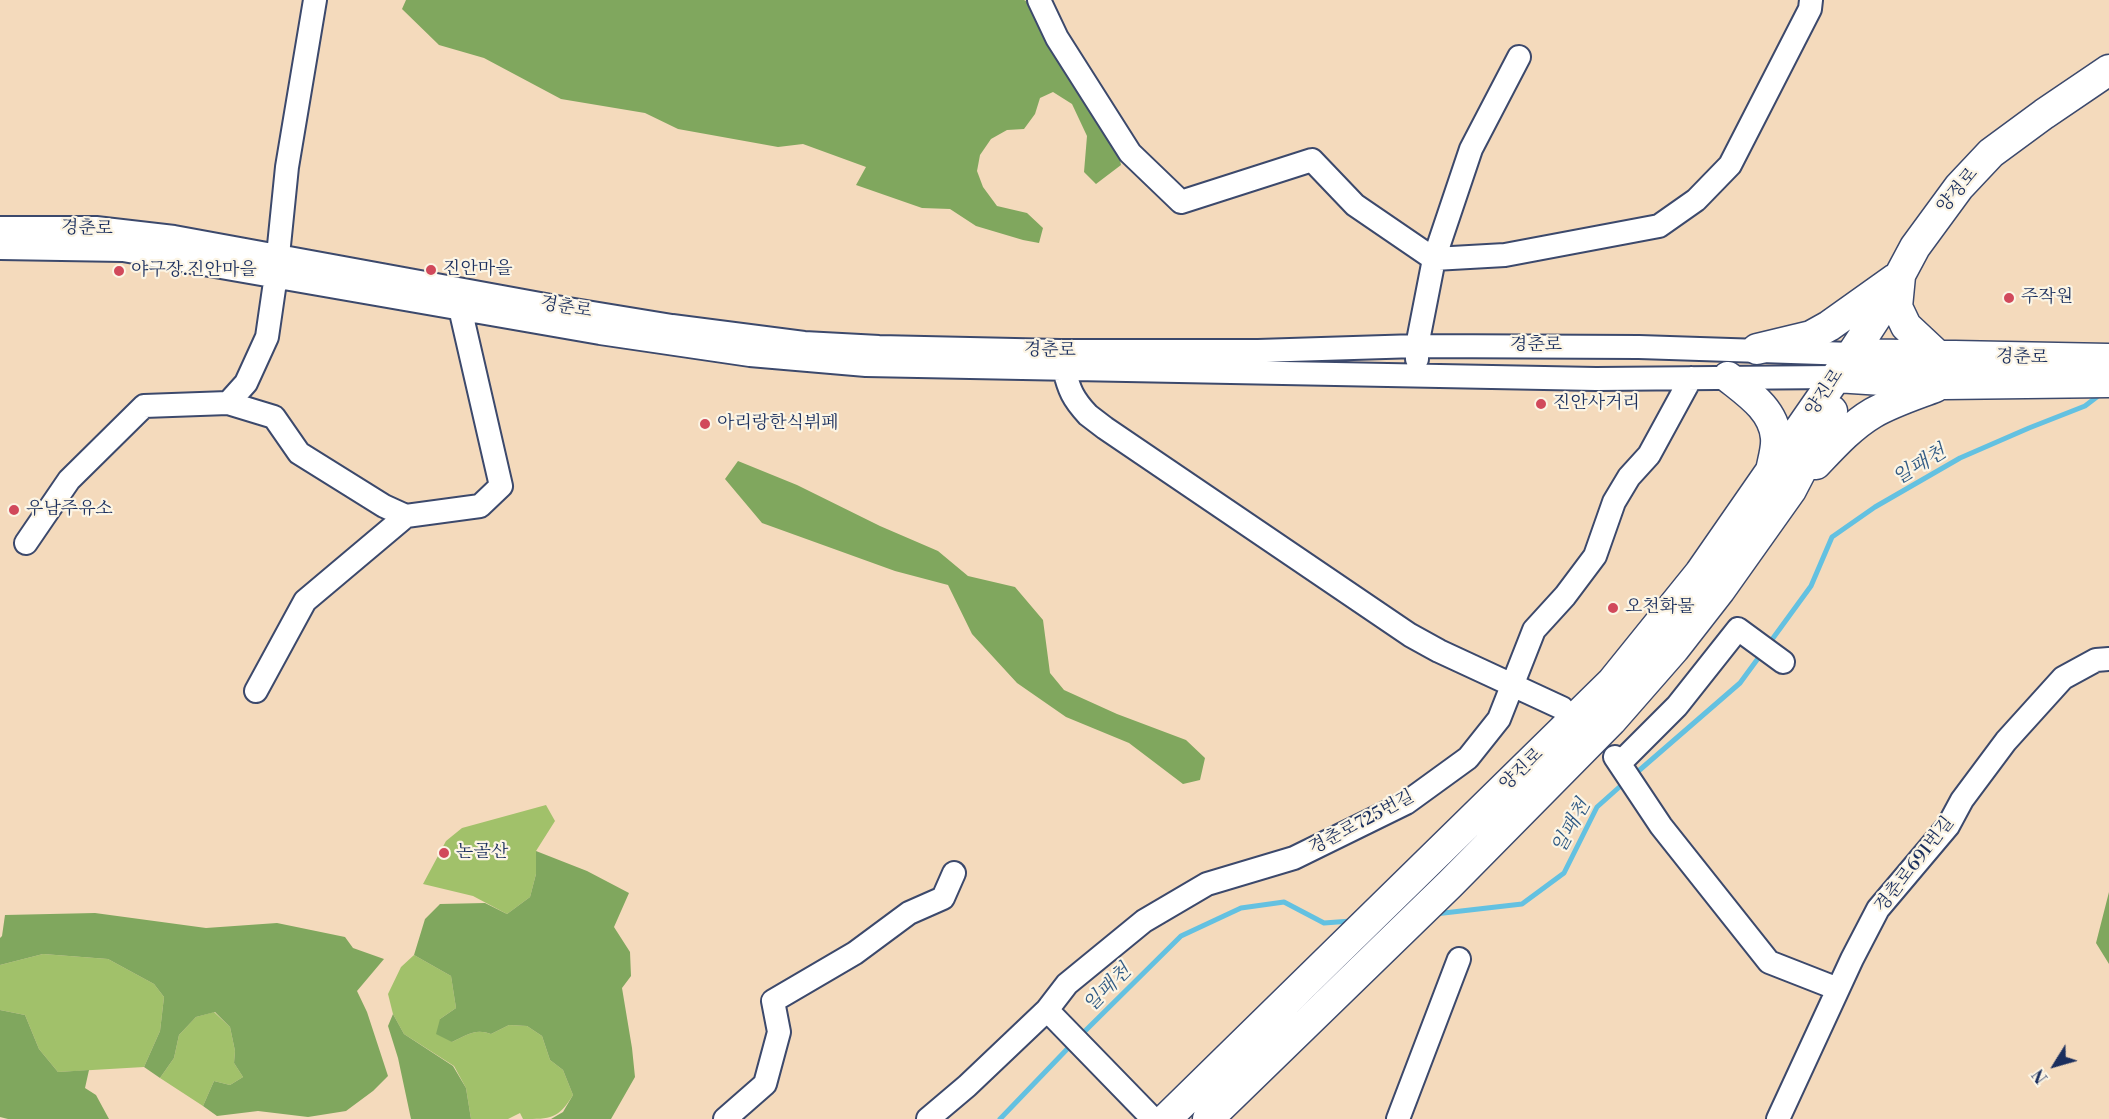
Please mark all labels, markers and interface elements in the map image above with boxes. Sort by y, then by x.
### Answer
street label: 양정로 [1933,164,1983,218]
street label: 경춘로 [61,217,113,241]
place label: 진안마을 [443,259,513,281]
place label: 야구장.진안마을 [131,260,257,282]
marker: 진안마을 [424,263,438,277]
marker: 야구장.진안마을 [112,264,126,278]
place label: 주작원 [2021,287,2073,309]
marker: 주작원 [2002,291,2016,305]
street label: 경춘로 [538,293,594,323]
street label: 경춘로 [1510,335,1562,357]
street label: 경춘로 [1024,340,1076,362]
street label: 경춘로 [1996,346,2048,370]
street label: 양진로 [1801,365,1849,421]
place label: 진안사거리 [1553,393,1640,415]
marker: 진안사거리 [1534,397,1548,411]
place label: 아리랑한식뷔페 [717,413,839,435]
marker: 아리랑한식뷔페 [698,417,712,431]
water label: 일패천 [1889,441,1951,491]
place label: 우남주유소 [26,499,113,521]
marker: 우남주유소 [7,503,21,517]
place label: 오천화물 [1625,597,1695,619]
marker: 오천화물 [1606,601,1620,615]
street label: 양진로 [1496,744,1548,796]
street label: 경춘로725번길 [1306,786,1418,860]
water label: 일패천 [1547,796,1597,858]
street label: 경춘로691번길 [1871,813,1959,917]
place label: 논골산 [456,842,508,864]
marker: 논골산 [437,846,451,860]
water label: 일패천 [1079,960,1137,1018]
north arrow [2025,1035,2085,1095]
text: N [2029,1065,2052,1087]

